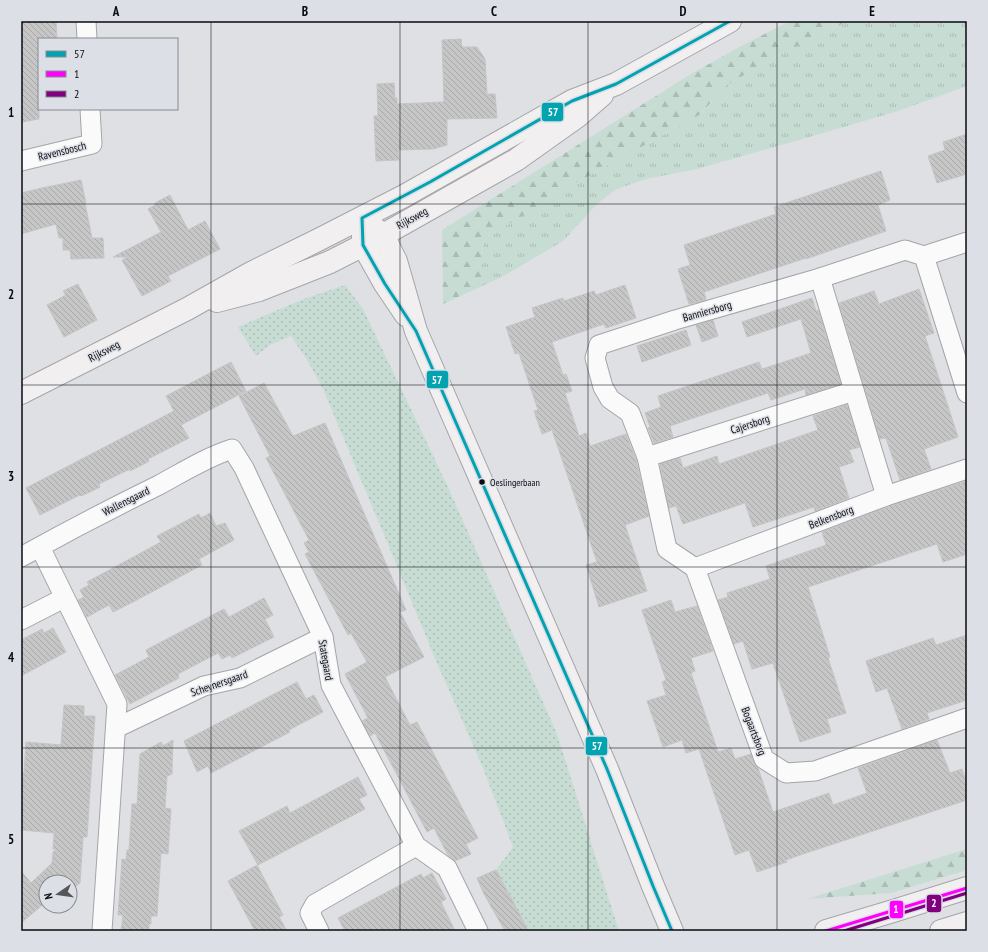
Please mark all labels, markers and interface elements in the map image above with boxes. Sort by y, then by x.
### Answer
text: A [112,3,120,20]
text: B [302,3,308,20]
text: C [491,3,497,20]
text: D [680,3,687,20]
text: E [869,3,875,20]
legend [38,38,178,110]
text: 57 [74,46,85,61]
text: 1 [74,66,79,81]
text: 2 [74,86,79,101]
line badge: 57 [541,102,564,122]
text: 1 [8,104,14,121]
text: 57 [548,105,558,119]
street label: Ravensbosch [37,138,88,164]
street label: Rijksweg [394,204,430,232]
text: 2 [8,286,14,303]
street label: Banniersborg [681,297,733,325]
street label: Rijksweg [86,337,122,365]
line badge: 57 [426,370,449,389]
text: 57 [432,373,442,387]
street label: Cajersborg [729,411,772,437]
text: 3 [8,468,14,485]
place label: Oeslingerbaan [490,476,540,489]
marker: Oeslingerbaan [477,477,487,487]
street label: Wallensgaard [100,483,152,519]
street label: Belkensborg [807,502,856,532]
street label: Stategaard [316,639,336,682]
text: 4 [8,649,15,666]
street label: Scheynersgaard [189,667,250,699]
street label: Bogaartsborg [738,705,770,757]
line badge: 57 [585,736,608,756]
text: 57 [592,739,602,753]
text: 5 [8,831,14,848]
north arrow [38,874,78,914]
text: N [41,892,56,901]
line badge: 2 [926,894,942,913]
text: 2 [931,896,937,910]
line badge: 1 [889,900,904,919]
text: 1 [893,902,899,916]

